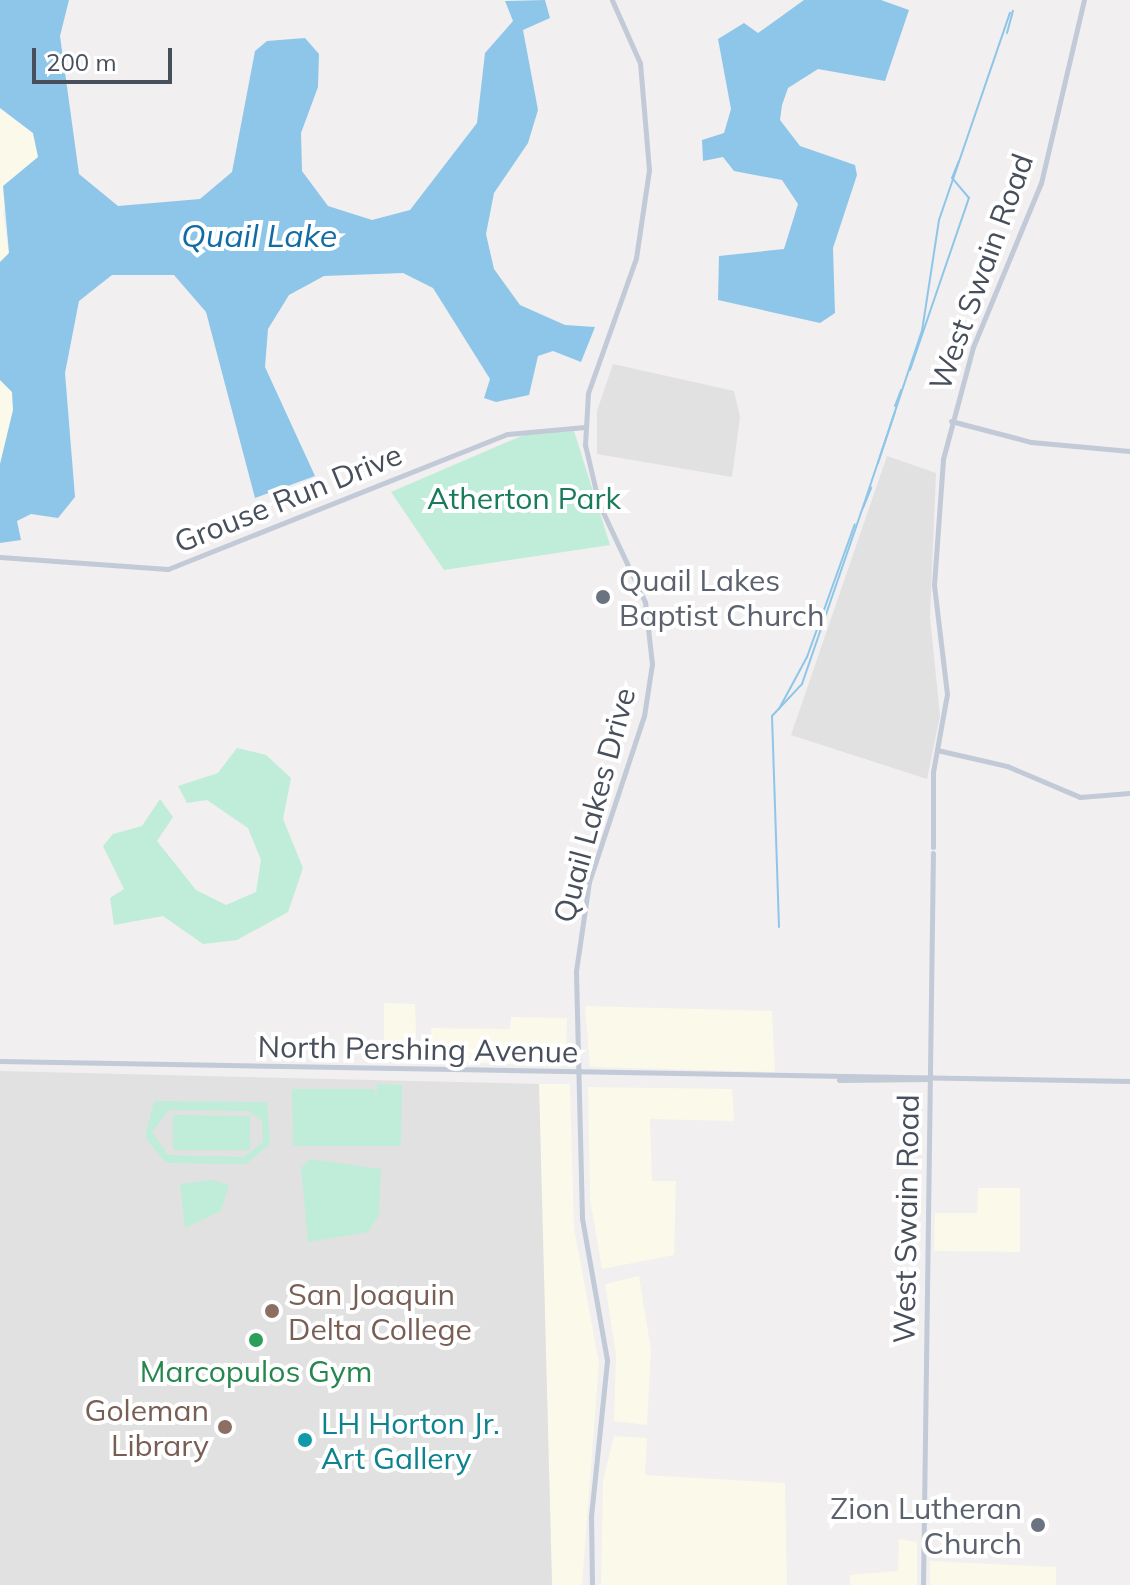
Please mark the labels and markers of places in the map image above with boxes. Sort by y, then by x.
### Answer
place label: Quail Lakes Baptist Church [619,562,824,632]
marker: Quail Lakes Baptist Church [594,588,612,606]
place label: San Joaquin Delta College [288,1276,472,1346]
marker: San Joaquin Delta College [263,1302,281,1320]
marker: Marcopulos Gym [247,1331,265,1349]
place label: Marcopulos Gym [140,1353,372,1389]
place label: Goleman Library [85,1392,209,1462]
place label: LH Horton Jr. Art Gallery [321,1405,500,1476]
marker: Goleman Library [216,1418,234,1436]
marker: LH Horton Jr. Art Gallery [296,1431,314,1449]
place label: Zion Lutheran Church [830,1490,1022,1560]
marker: Zion Lutheran Church [1029,1516,1047,1534]

